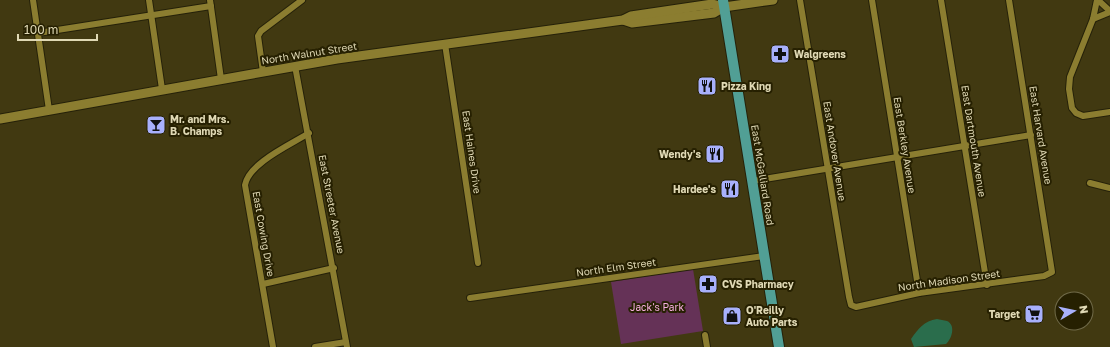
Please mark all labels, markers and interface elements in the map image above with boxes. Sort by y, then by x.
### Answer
scale bar [18,16,97,42]
text: 100 m [24,22,58,37]
street label: North Walnut Street [260,40,358,66]
pharmacy icon: Walgreens [769,43,791,65]
place label: Walgreens [794,48,846,60]
restaurant icon: Pizza King [696,75,718,97]
place label: Pizza King [721,80,771,92]
street label: East Dartmouth Avenue [959,84,989,198]
street label: East Harvard Avenue [1027,85,1055,185]
street label: East Berkley Avenue [891,96,919,194]
street label: East Andover Avenue [821,100,849,202]
street label: East Haines Drive [460,110,484,195]
place label: Mr. and Mrs. B. Champs [170,113,230,137]
bar icon: Mr. and Mrs. B. Champs [145,114,167,136]
street label: East McGalliard Road [749,124,777,226]
restaurant icon: Wendy's [704,143,726,165]
place label: Wendy's [659,148,701,160]
street label: East Streeter Avenue [317,153,348,255]
restaurant icon: Hardee's [719,178,741,200]
place label: Hardee's [673,183,716,195]
street label: East Cowing Drive [251,190,277,278]
street label: North Elm Street [575,255,657,279]
street label: North Madison Street [897,267,1001,293]
pharmacy icon: CVS Pharmacy [697,273,719,295]
place label: CVS Pharmacy [722,278,794,290]
north arrow [1054,291,1094,331]
park label: Jack's Park [630,301,684,313]
supermarket icon: Target [1023,303,1045,325]
place label: O'Reilly Auto Parts [746,304,798,328]
text: N [1077,304,1091,315]
shop icon: O'Reilly Auto Parts [721,305,743,327]
place label: Target [989,308,1020,320]

